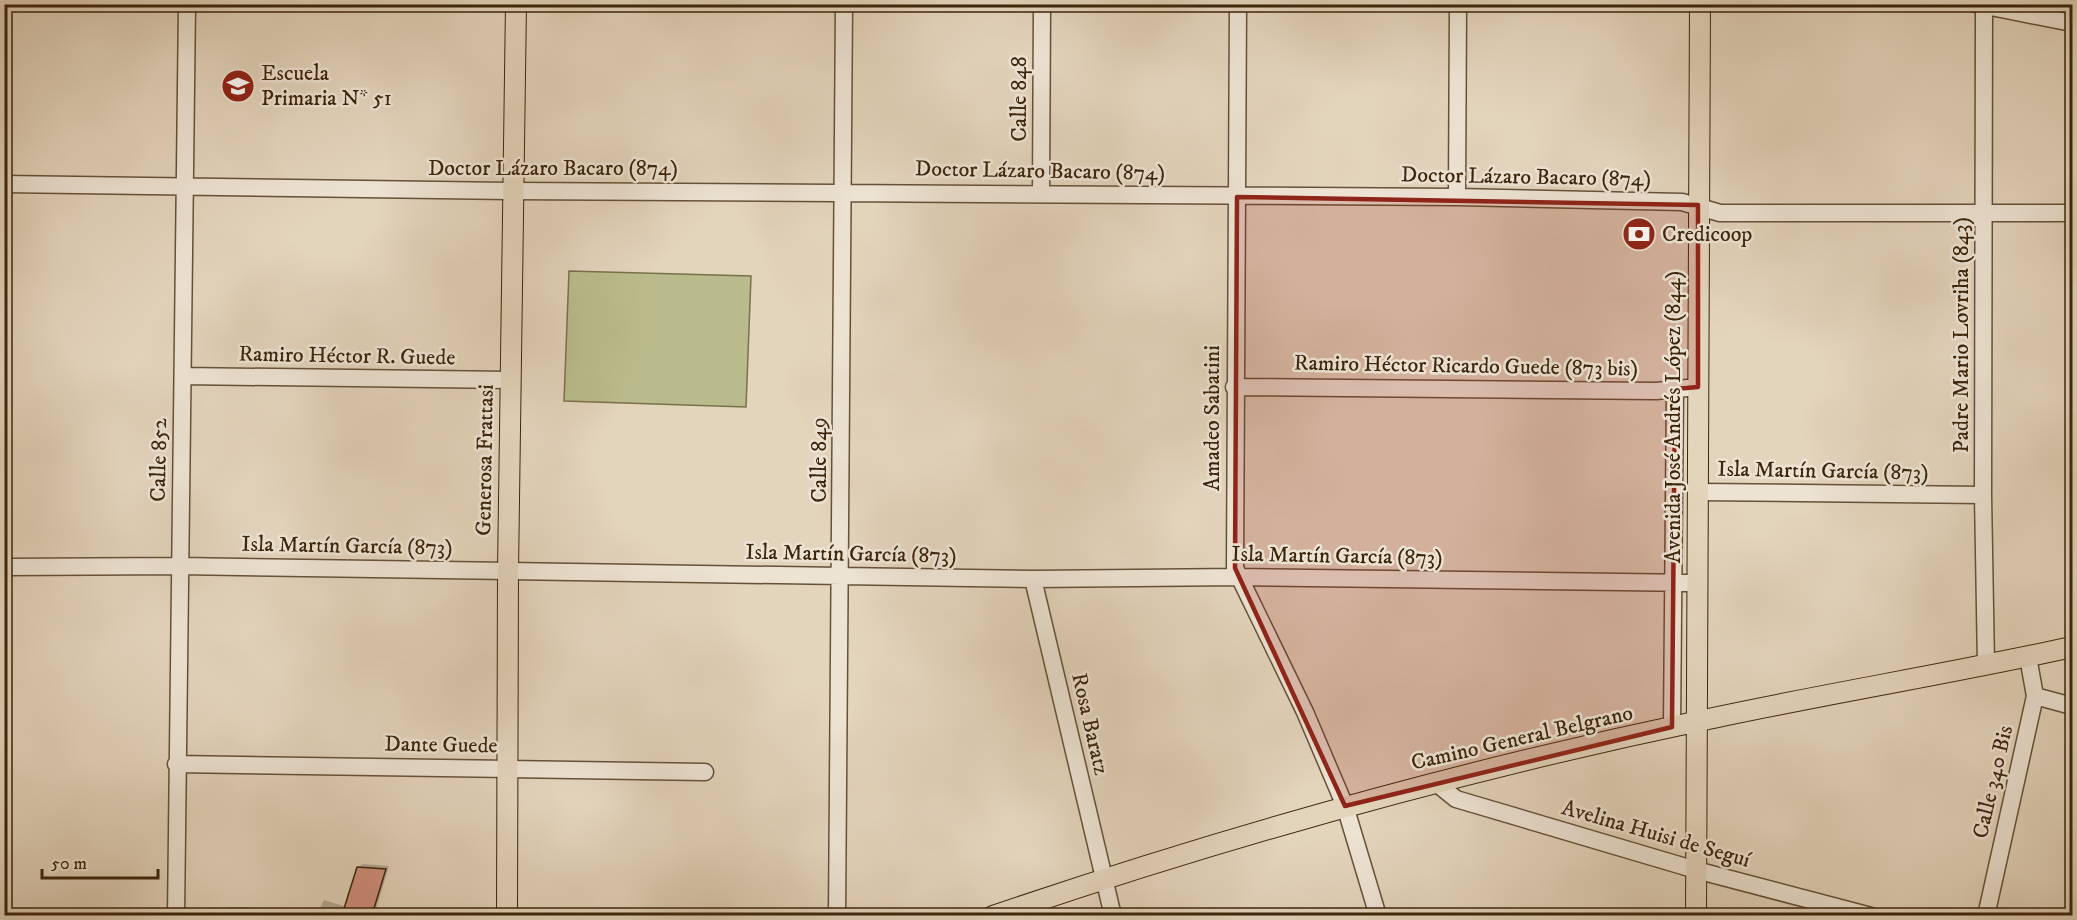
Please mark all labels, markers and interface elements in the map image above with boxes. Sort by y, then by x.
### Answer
street label: Calle 848 [1006,56,1033,142]
place label: Escuela Primaria N* 51 [261,60,392,112]
school or university icon: Escuela Primaria N* 51 [220,68,256,104]
street label: Doctor Lázaro Bacaro (874) [428,155,678,182]
street label: Doctor Lázaro Bacaro (874) [915,155,1165,187]
street label: Doctor Lázaro Bacaro (874) [1401,161,1651,193]
bank icon: Credicoop [1621,216,1657,252]
street label: Padre Mario Lovriha (843) [1948,217,1975,453]
place label: Credicoop [1662,221,1752,248]
street label: Avenida José Andrés López (844) [1660,271,1687,563]
street label: Ramiro Héctor R. Guede [238,341,456,371]
street label: Amadeo Sabatini [1199,345,1226,491]
street label: Ramiro Héctor Ricardo Guede (873 bis) [1294,349,1638,383]
street label: Generosa Frattasi [470,384,500,536]
street label: Calle 849 [806,417,833,503]
street label: Calle 852 [145,418,173,502]
street label: Isla Martín García (873) [1717,456,1929,486]
street label: Isla Martín García (873) [241,531,453,561]
street label: Isla Martín García (873) [745,539,957,569]
street label: Isla Martín García (873) [1231,541,1443,571]
street label: Rosa Baratz [1065,670,1115,778]
street label: Camino General Belgrano [1408,699,1636,777]
street label: Calle 340 Bis [1967,723,2019,841]
street label: Dante Guede [384,731,498,759]
street label: Avelina Huisi de Seguí [1559,794,1755,874]
scale bar [42,842,158,880]
text: 50 m [51,853,87,875]

